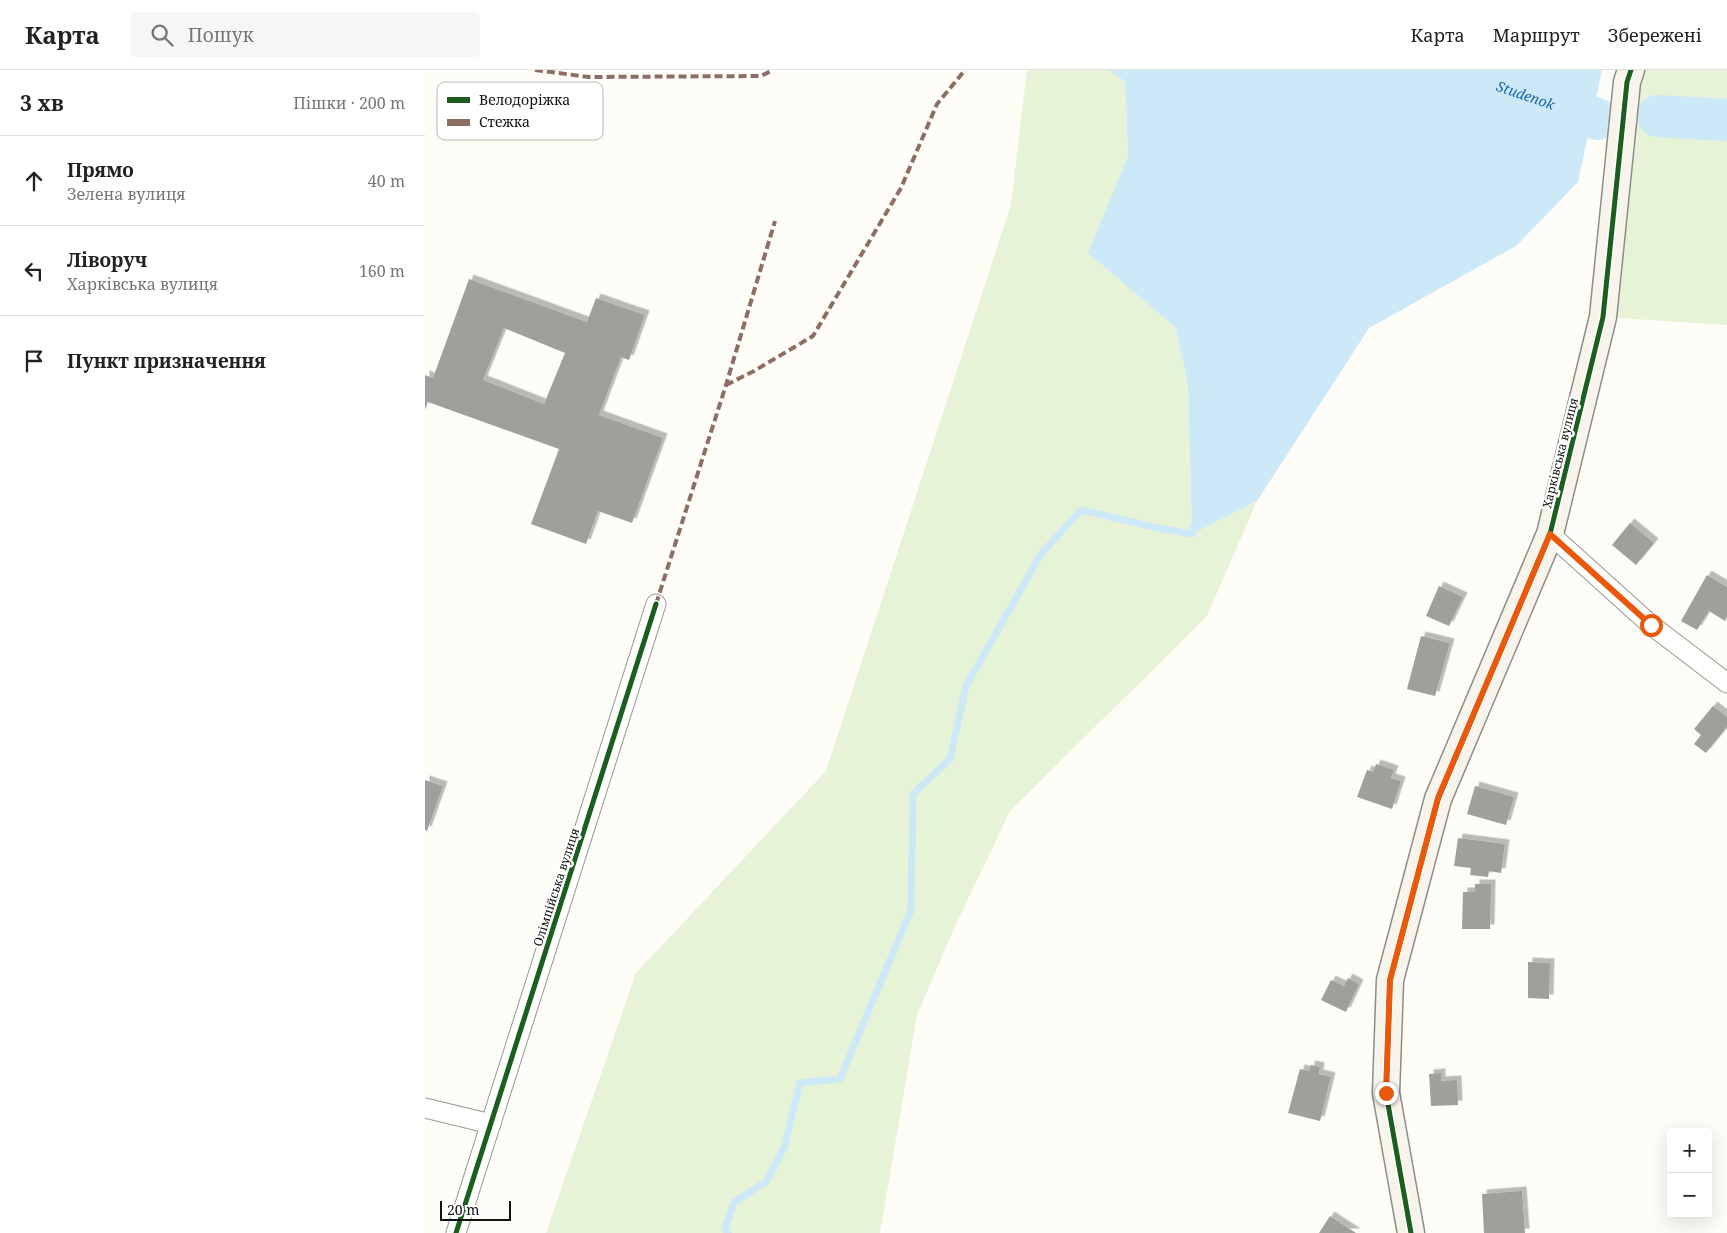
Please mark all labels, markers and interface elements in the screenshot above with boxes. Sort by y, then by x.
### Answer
search box [130,12,480,57]
text: Карта [25,18,100,51]
icon: search [148,21,176,49]
text: Пошук [188,22,254,48]
text: Карта [1411,23,1465,47]
text: Маршрут [1493,23,1580,47]
text: Збережені [1608,23,1702,47]
water label: Studenok [1494,76,1559,114]
legend [437,82,603,140]
text: 3 хв [20,89,64,117]
text: Велодоріжка [479,90,570,109]
text: Пішки · 200 m [293,92,405,114]
text: Стежка [479,112,530,131]
text: Прямо [67,157,134,183]
icon: ahead [20,167,48,195]
text: 40 m [368,170,405,192]
text: Зелена вулиця [67,183,186,205]
text: Ліворуч [67,247,147,273]
icon: left [20,257,48,285]
text: 160 m [359,260,405,282]
text: Харківська вулиця [67,273,218,295]
icon: arrive [20,347,48,375]
text: Пункт призначення [67,348,266,374]
street label: Харківська вулиця [1538,396,1582,510]
route start [1640,614,1663,637]
street label: Олімпійська вулиця [529,825,583,948]
route end [1375,1082,1398,1105]
map controls [1667,1128,1712,1218]
button: + [1667,1128,1712,1173]
button: − [1667,1173,1712,1218]
scale bar [440,1198,511,1221]
text: 20 m [447,1200,480,1219]

